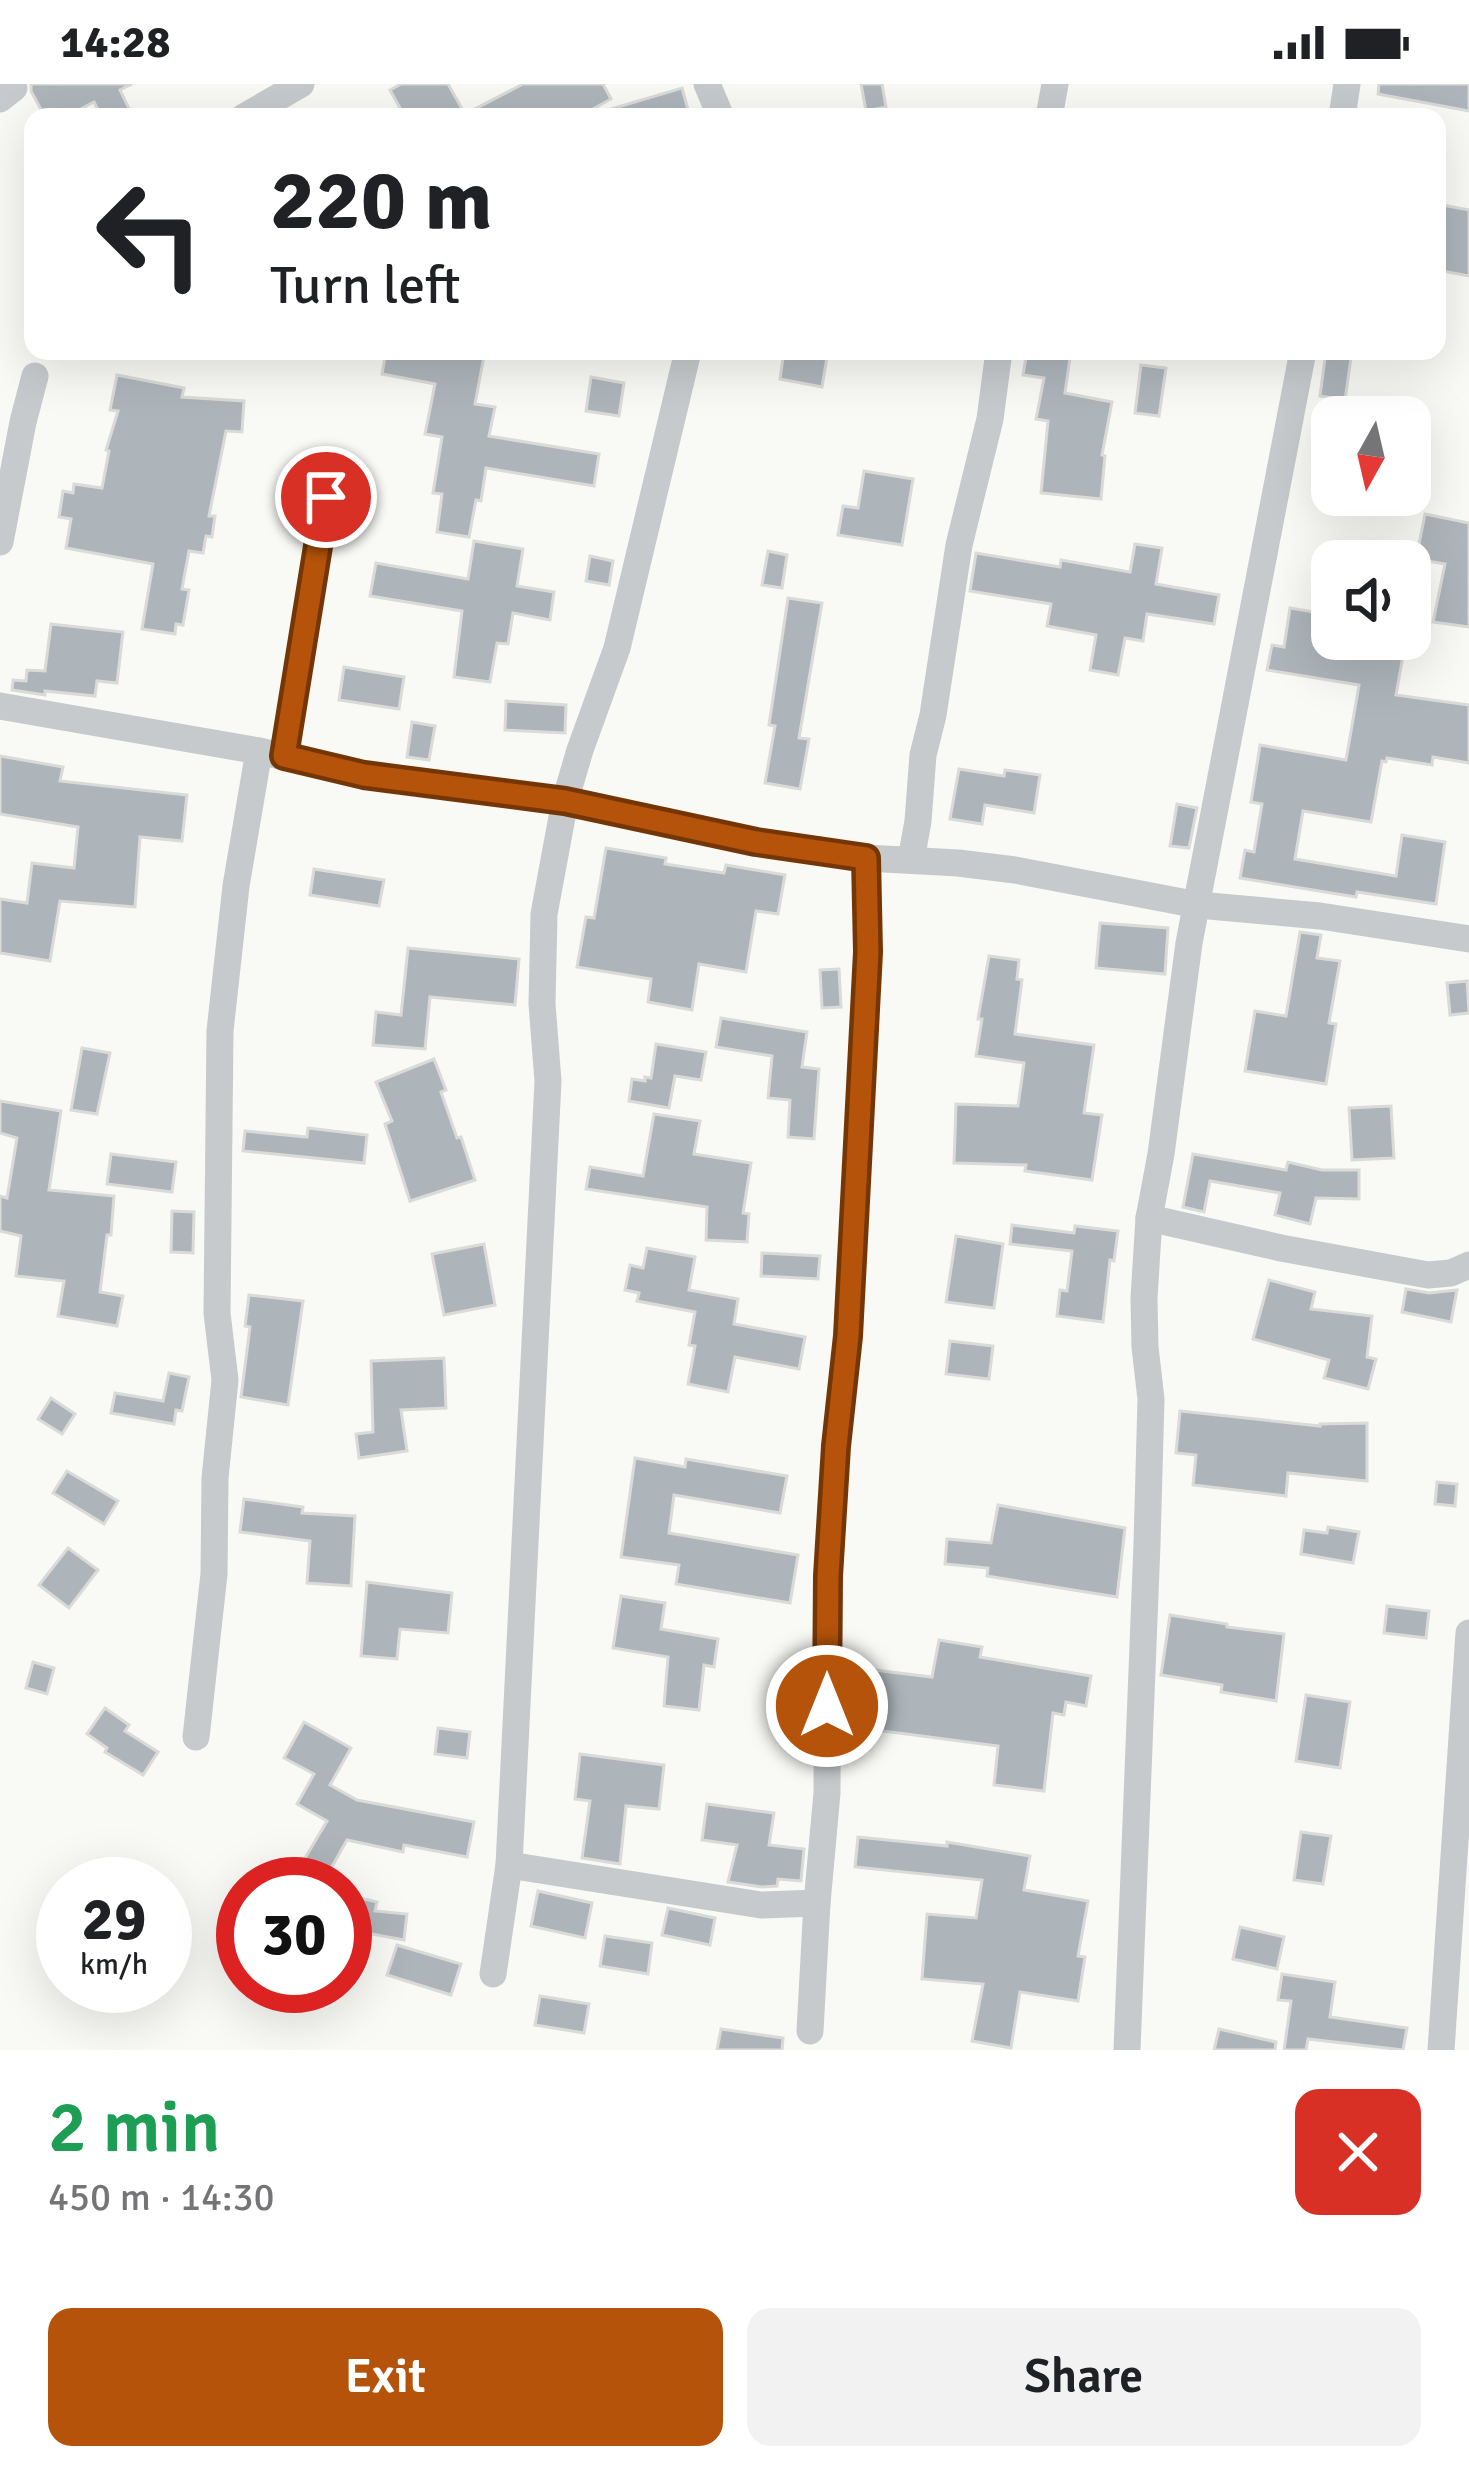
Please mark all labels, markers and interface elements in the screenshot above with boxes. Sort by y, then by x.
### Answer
text: 14:28 [60,15,170,70]
text: 220 m [270,149,492,253]
icon: left [72,156,228,312]
text: Turn left [270,252,460,319]
north arrow [1311,396,1431,516]
map controls [1311,396,1431,660]
pin [275,446,377,548]
icon: arrive [293,464,359,530]
button: sound [1311,540,1431,660]
position arrow [764,1643,890,1769]
speed limit sign: 30 [216,1857,372,2013]
text: 29 [82,1883,146,1957]
text: km/h [80,1946,148,1983]
text: 2 min [48,2083,220,2172]
button: close [1295,2089,1421,2215]
text: 450 m · 14:30 [48,2173,275,2221]
button: Exit [48,2308,723,2446]
button: Share [747,2308,1421,2446]

